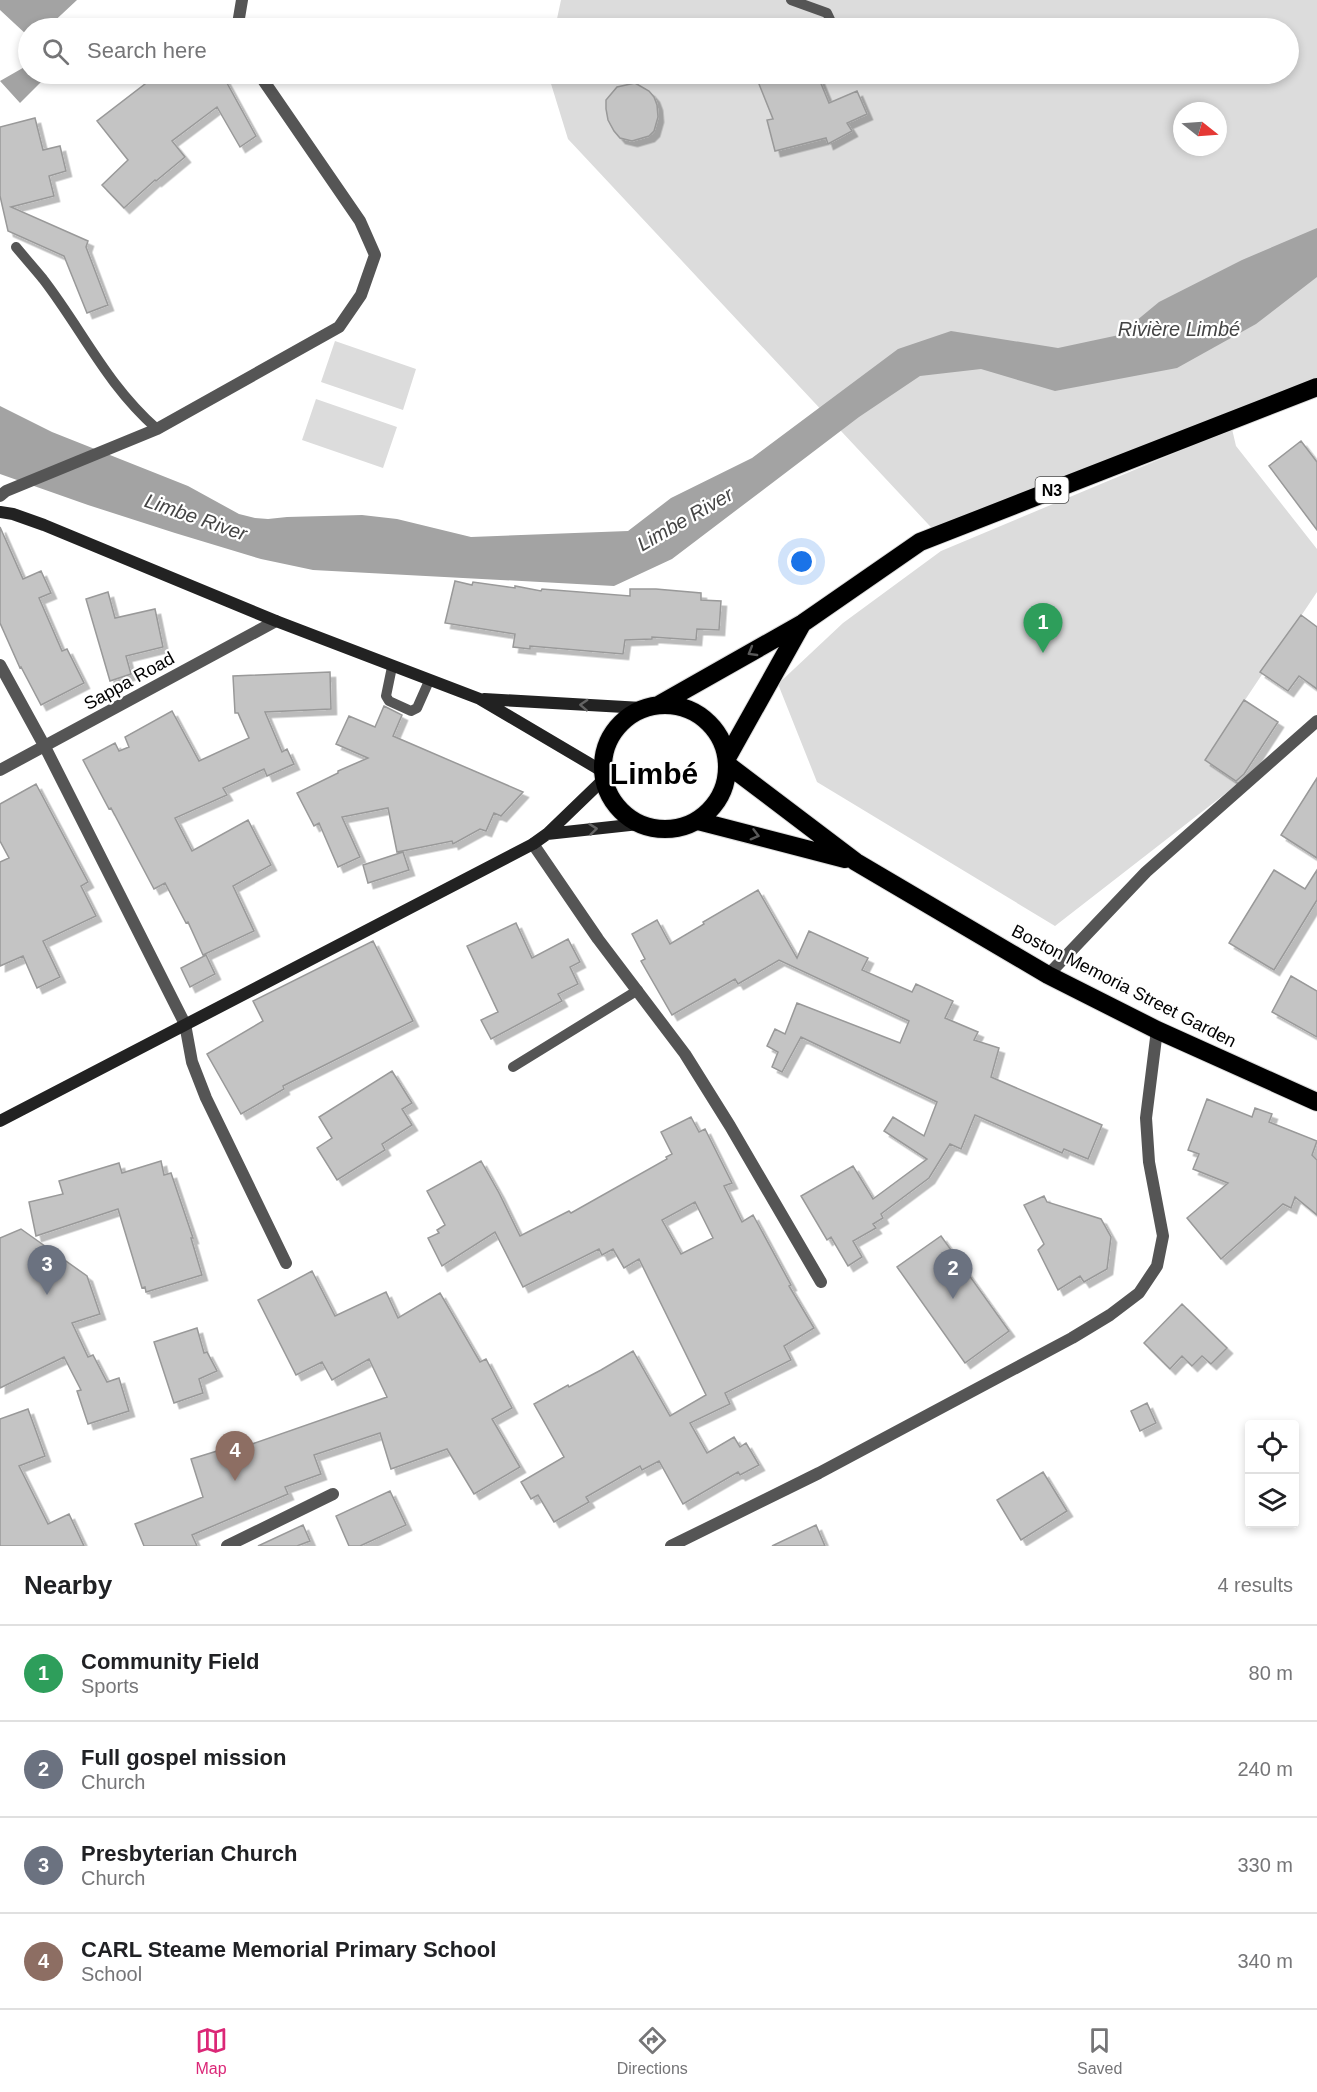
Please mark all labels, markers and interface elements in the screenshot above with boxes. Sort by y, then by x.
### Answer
search box [18,18,1299,84]
icon: search [39,35,72,68]
text: Search here [87,38,207,63]
north arrow [1173,102,1227,156]
water label: Rivière Limbé [1118,318,1240,340]
road number: N3 [1036,477,1068,503]
water label: Limbe River [633,482,738,555]
water label: Limbe River [142,489,251,545]
your location [787,547,816,576]
pin: 1 [1024,604,1062,653]
one-way arrow [748,645,758,656]
street label: Sappa Road [80,648,178,714]
one-way arrow [579,699,589,712]
district label: Limbé [610,757,698,790]
one-way arrow [589,823,598,836]
one-way arrow [749,828,759,841]
street label: Boston Memoria Street Garden [1008,921,1240,1051]
pin: 3 [28,1246,66,1295]
pin: 2 [934,1250,972,1299]
map controls [1245,1420,1299,1528]
button: locate [1245,1420,1299,1474]
pin: 4 [216,1432,254,1481]
button: layers [1245,1474,1299,1528]
text: Nearby [24,1570,112,1600]
text: 4 results [1217,1574,1293,1596]
text: Community Field [81,1649,259,1674]
text: 1 [38,1662,49,1684]
text: 80 m [1249,1662,1293,1684]
text: Sports [81,1675,139,1697]
text: Full gospel mission [81,1745,286,1770]
text: 2 [38,1758,49,1780]
text: 240 m [1237,1758,1293,1780]
text: Church [81,1771,145,1793]
text: Presbyterian Church [81,1841,297,1866]
text: 3 [38,1854,49,1876]
text: 330 m [1237,1854,1293,1876]
text: Church [81,1867,145,1889]
text: CARL Steame Memorial Primary School [81,1937,496,1962]
text: 4 [38,1950,49,1972]
text: 340 m [1237,1950,1293,1972]
text: School [81,1963,142,1985]
tab: Map [195,2024,228,2078]
tab: Directions [617,2024,688,2078]
tab: Saved [1077,2024,1122,2078]

